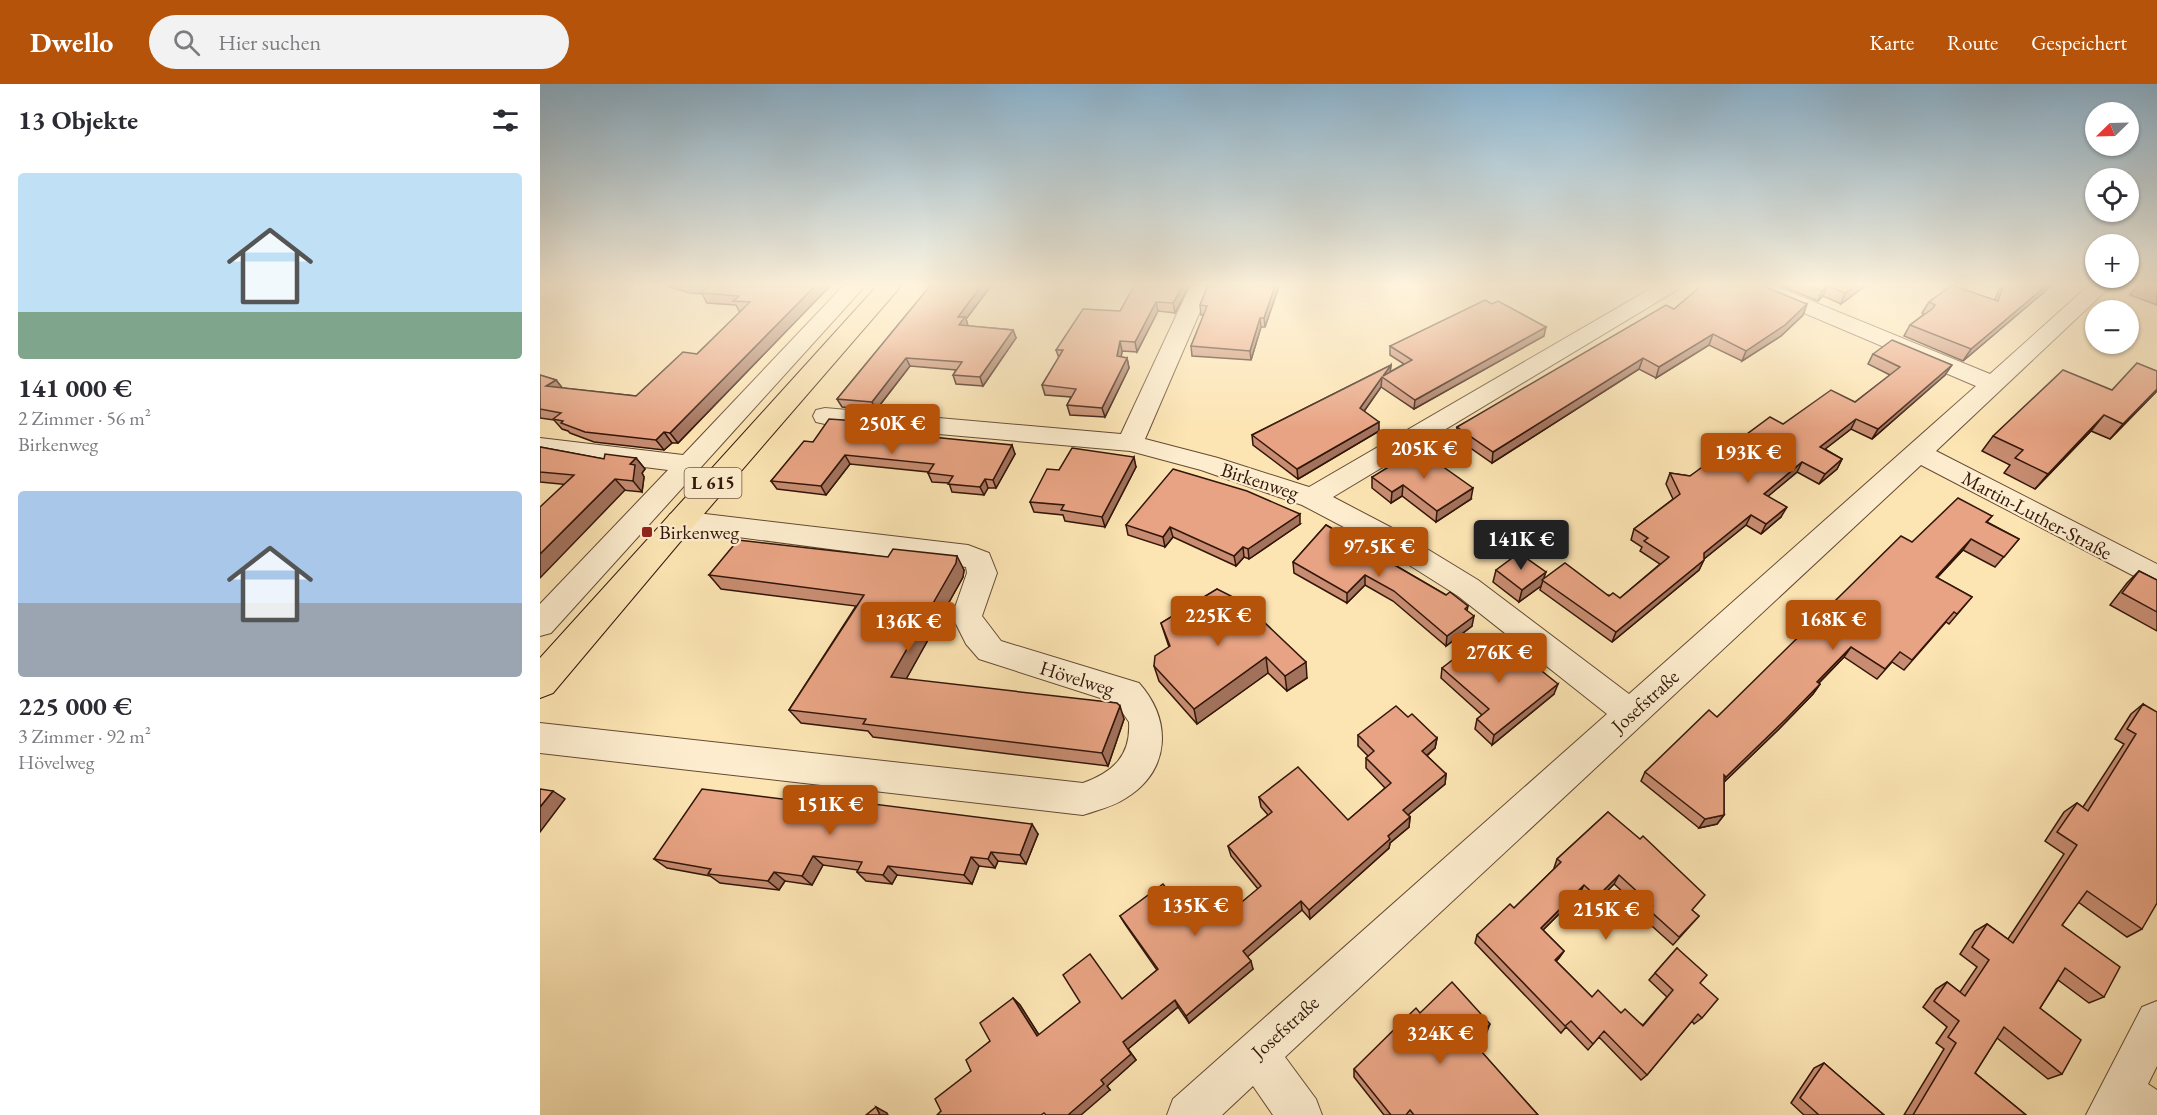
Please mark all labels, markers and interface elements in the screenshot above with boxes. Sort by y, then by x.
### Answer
search box [149,15,569,69]
text: Dwello [30,24,113,60]
icon: search [170,26,203,59]
text: Hier suchen [218,28,321,57]
text: Karte [1870,29,1914,56]
text: Route [1947,29,1998,56]
text: Gespeichert [2031,29,2127,56]
north arrow [2085,102,2139,156]
map controls [2085,102,2139,354]
text: 13 Objekte [18,103,138,137]
icon: filters [489,104,522,137]
button: locate [2085,168,2139,222]
icon: home [216,212,324,320]
button: + [2085,234,2139,288]
button: − [2085,300,2139,354]
text: 141 000 € [18,371,132,405]
pin: 250K € [843,404,941,455]
text: 2 Zimmer · 56 m² [18,405,151,431]
text: 250K € [859,410,925,436]
pin: 205K € [1375,429,1473,480]
text: Birkenweg [18,431,98,457]
pin: 193K € [1699,433,1797,484]
text: 205K € [1391,435,1457,461]
text: 193K € [1715,439,1781,465]
street label: Birkenweg [1218,456,1302,506]
street label: Martin-Luther-Straße [1957,464,2117,566]
road number: L 615 [684,468,741,498]
place label: Birkenweg [659,519,740,545]
pin: 141K € [1472,520,1570,571]
marker: Birkenweg [640,525,654,539]
text: 141K € [1488,526,1554,552]
pin: 97.5K € [1324,527,1434,578]
icon: home [216,530,324,638]
text: 97.5K € [1343,533,1415,559]
pin: 225K € [1169,596,1267,647]
pin: 168K € [1784,600,1882,651]
pin: 136K € [859,602,957,653]
text: 225K € [1185,602,1251,628]
text: 168K € [1800,606,1866,632]
text: 136K € [875,608,941,634]
pin: 276K € [1450,633,1548,684]
text: 276K € [1466,639,1532,665]
street label: Hövelweg [1037,654,1118,702]
street label: Josefstraße [1604,664,1685,740]
text: 225 000 € [18,689,132,723]
text: 3 Zimmer · 92 m² [18,723,151,749]
text: Hövelweg [18,749,94,775]
pin: 151K € [781,785,879,836]
text: 151K € [797,791,863,817]
pin: 135K € [1146,886,1244,937]
pin: 215K € [1557,890,1655,941]
text: 135K € [1162,892,1228,918]
text: 215K € [1573,896,1639,922]
street label: Josefstraße [1244,990,1325,1066]
pin: 324K € [1391,1014,1489,1065]
text: 324K € [1407,1020,1473,1046]

